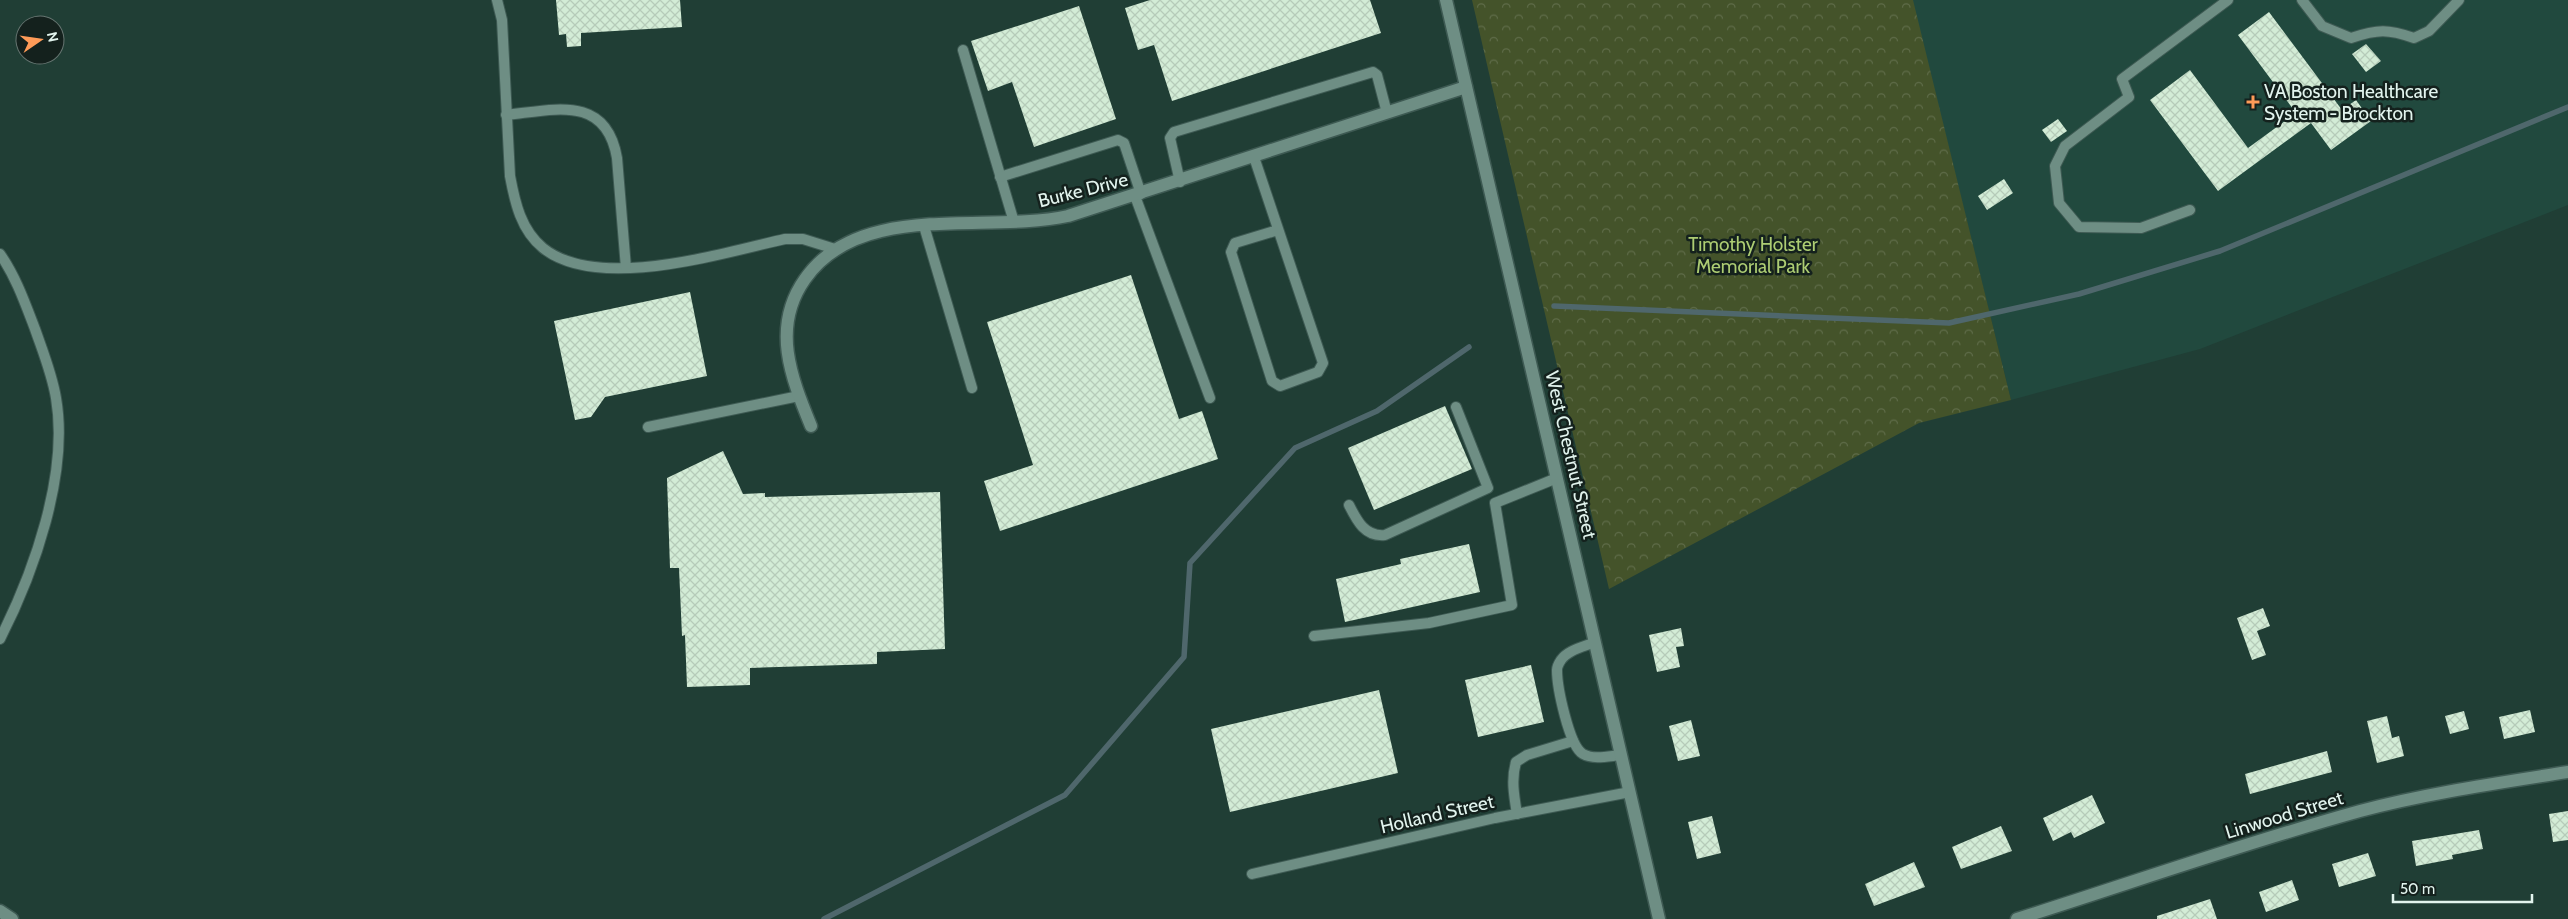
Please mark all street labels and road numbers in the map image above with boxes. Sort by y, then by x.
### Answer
street label: Burke Drive [1036,168,1131,212]
street label: West Chestnut Street [1540,369,1602,542]
street label: Linwood Street [2222,786,2346,844]
street label: Holland Street [1378,790,1497,838]

